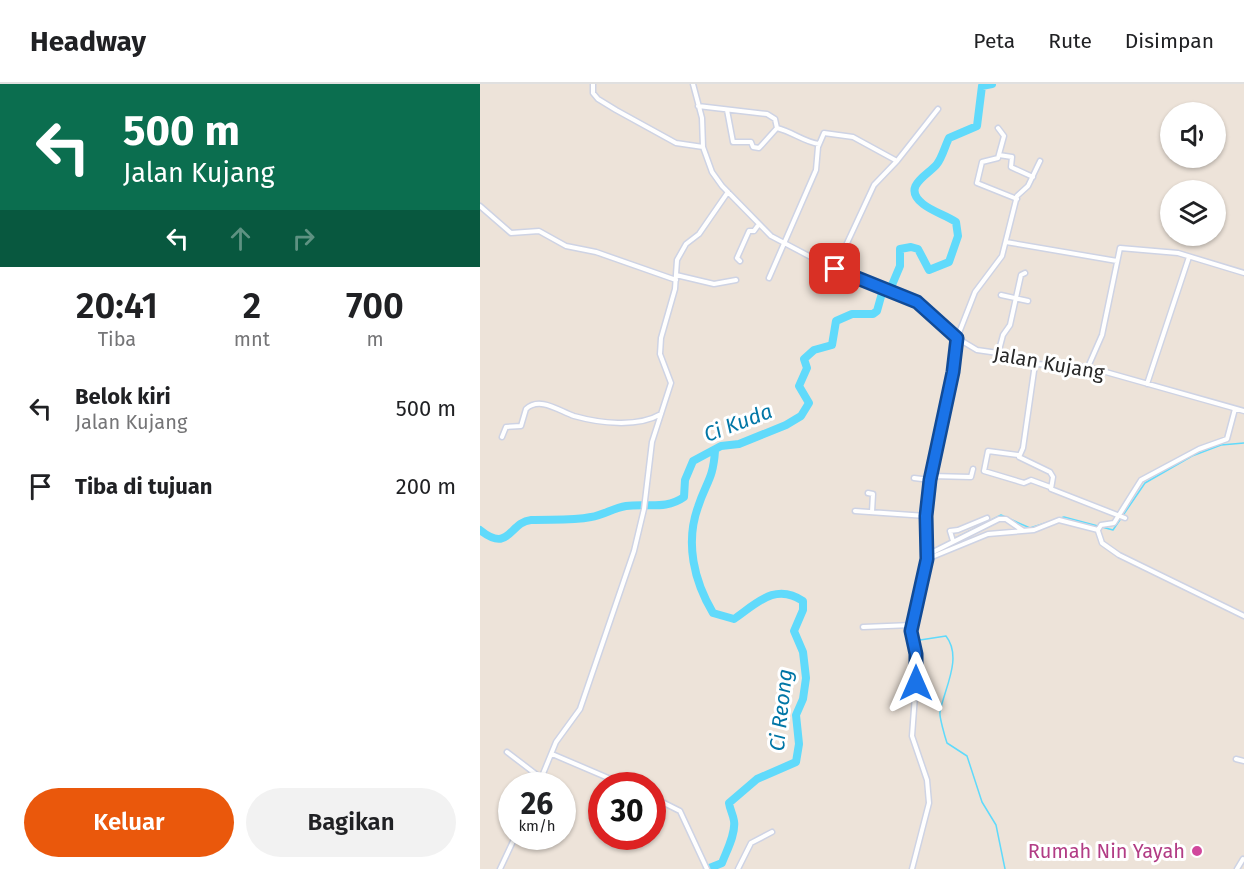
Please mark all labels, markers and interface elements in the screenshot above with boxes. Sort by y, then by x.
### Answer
text: Headway [30,25,146,58]
text: Peta [973,28,1015,54]
text: Rute [1048,28,1092,54]
text: Disimpan [1125,28,1214,54]
map controls [1160,102,1226,246]
button: sound [1160,102,1226,168]
text: 500 m [123,106,240,156]
icon: left [24,108,102,186]
text: Jalan Kujang [123,157,275,189]
button: layers [1160,180,1226,246]
icon: left [161,222,194,255]
icon: ahead [224,222,257,255]
icon: right [287,222,320,255]
pin [809,243,860,294]
icon: arrive [818,252,851,285]
text: 20:41 [76,284,158,328]
text: 2 [243,284,261,328]
text: 700 [346,284,404,328]
text: Tiba [98,327,136,351]
text: mnt [234,327,270,351]
text: m [366,327,384,351]
street label: Jalan Kujang [992,341,1107,385]
text: Belok kiri [75,383,171,410]
icon: left [24,392,57,425]
text: 500 m [396,395,456,422]
water label: Ci Kuda [700,398,776,448]
text: Jalan Kujang [75,410,187,434]
icon: arrive [24,470,57,503]
text: Tiba di tujuan [75,473,212,500]
text: 200 m [396,473,456,500]
position arrow [884,651,948,715]
water label: Ci Reong [764,668,798,752]
speed limit sign: 30 [588,772,666,850]
text: 26 [521,786,553,822]
button: Keluar [24,788,234,857]
button: Bagikan [246,788,456,857]
text: km/h [518,817,556,835]
place label: Rumah Nin Yayah [1028,839,1185,863]
marker: Rumah Nin Yayah [1190,844,1204,858]

